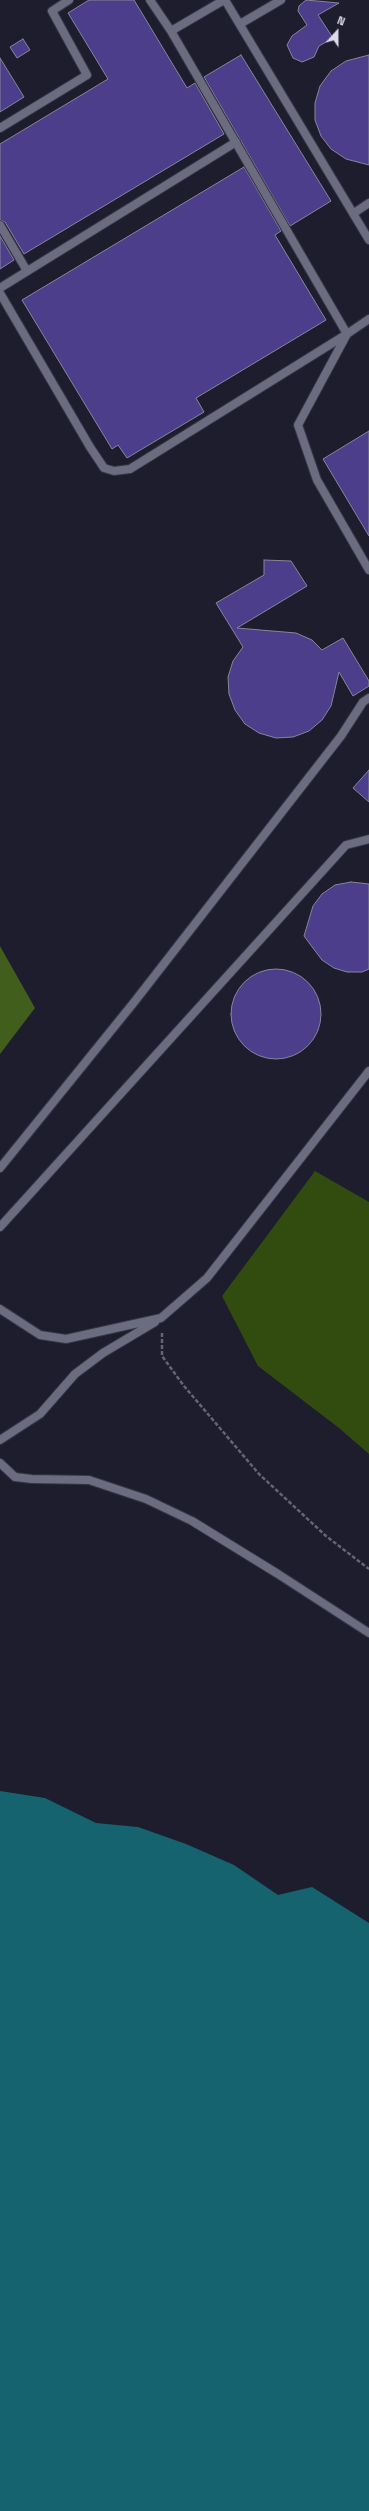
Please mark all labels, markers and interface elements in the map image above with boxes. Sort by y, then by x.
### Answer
north arrow [317,12,357,52]
text: N [335,13,347,29]

